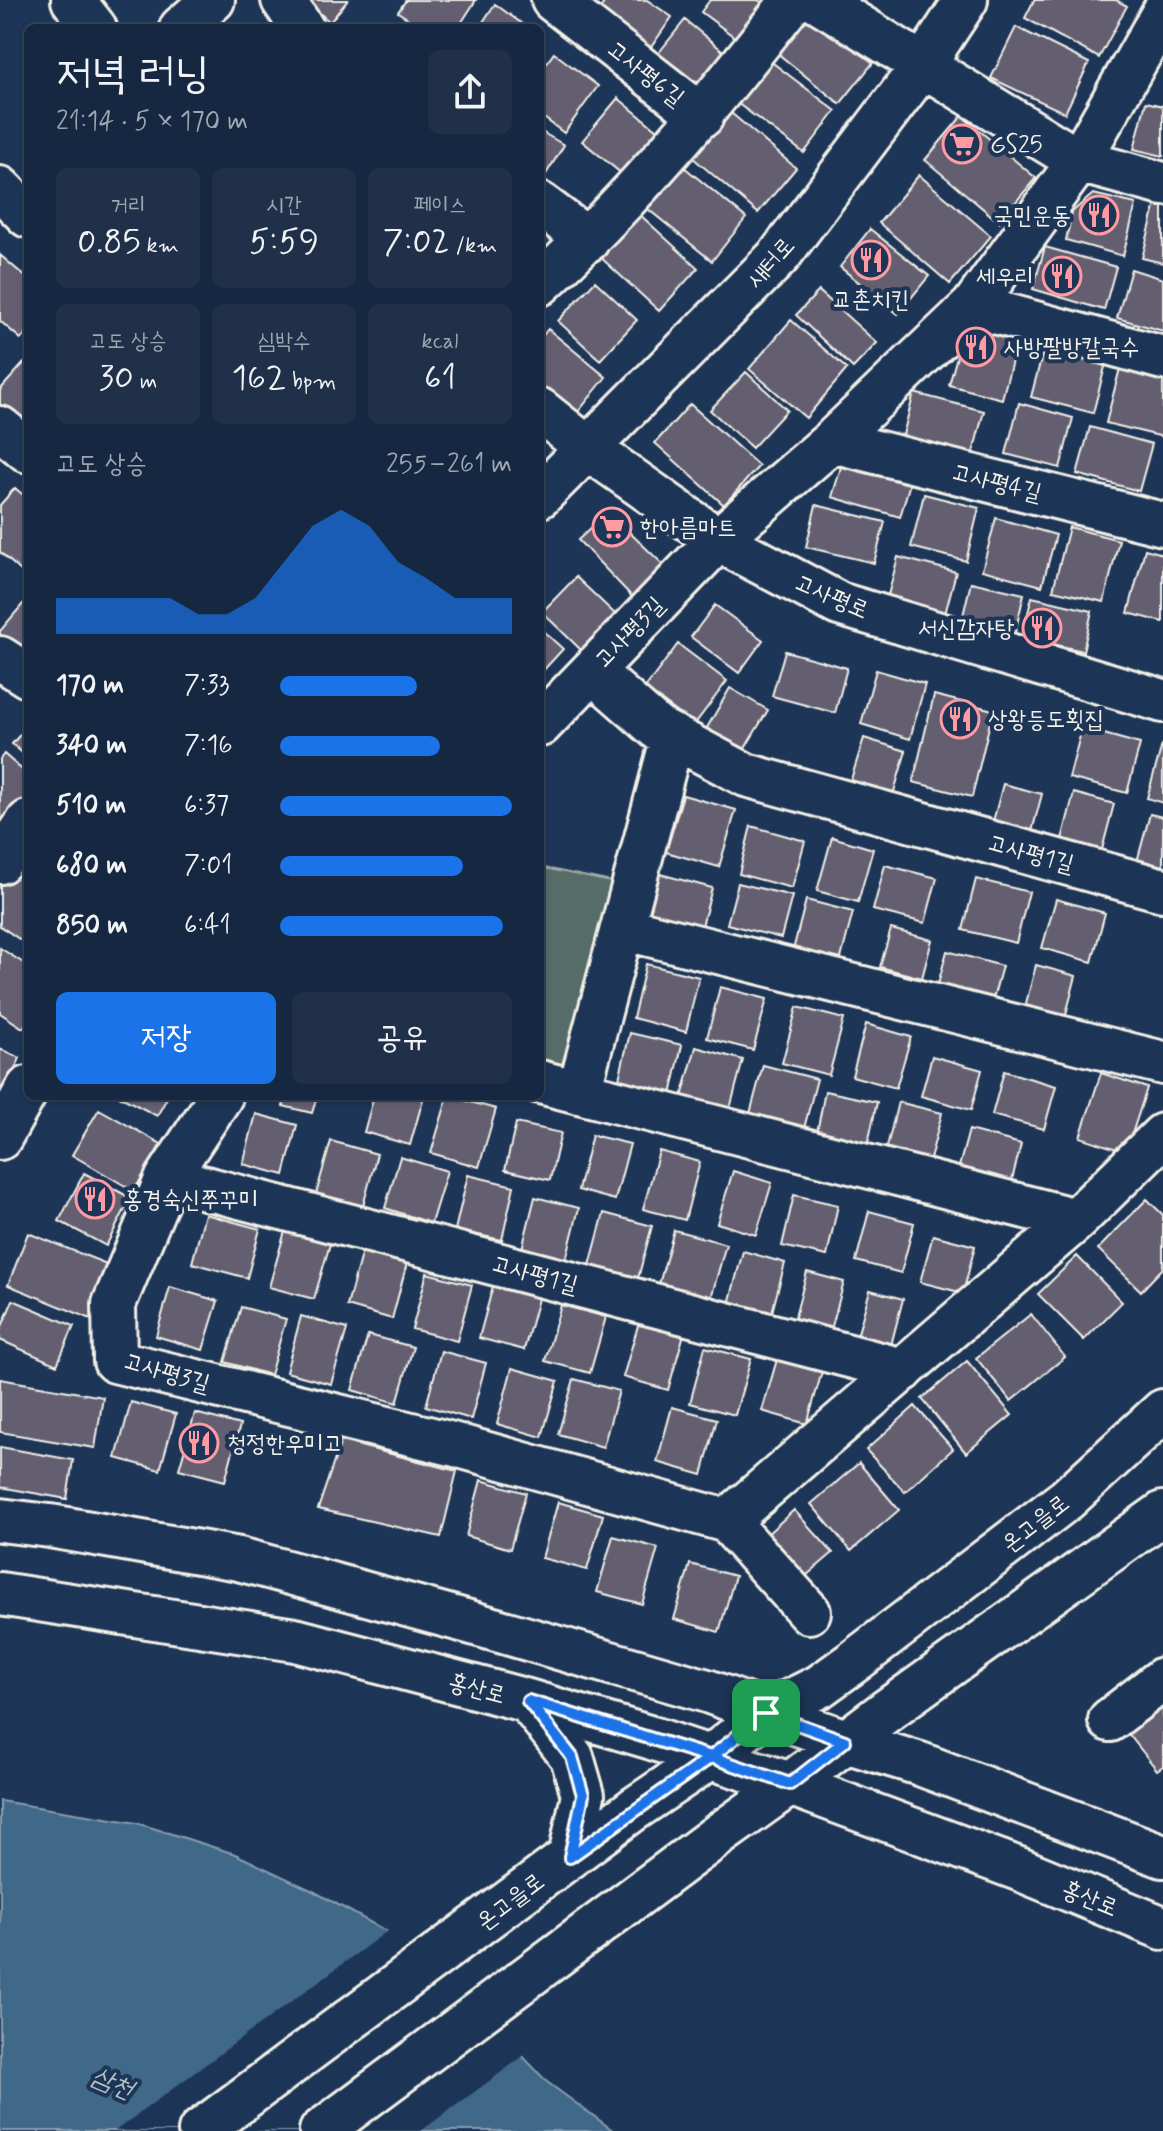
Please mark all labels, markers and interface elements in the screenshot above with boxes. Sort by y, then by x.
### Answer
street label: 고사평6길 [600,34,690,114]
text: 저녁 러닝 [56,46,210,104]
button: share [428,50,512,134]
text: 21:14 · 5 × 170 m [56,105,248,139]
supermarket icon: GS25 [941,123,983,165]
place label: GS25 [990,130,1043,161]
text: 거리 [110,192,146,220]
text: 시간 [266,192,302,220]
text: 페이스 [413,192,467,220]
restaurant icon: 국민운동 [1078,194,1120,236]
place label: 국민운동 [994,201,1071,232]
text: 0.85 [77,220,141,265]
text: 5:59 [249,220,319,265]
text: 7:02 [383,220,450,265]
street label: 새터로 [740,231,802,295]
text: km [141,232,179,260]
text: /km [450,232,497,260]
restaurant icon: 교촌치킨 [850,239,892,281]
restaurant icon: 세우리 [1041,255,1083,297]
place label: 세우리 [976,262,1034,293]
place label: 교촌치킨 [832,285,910,316]
restaurant icon: 사방팔방칼국수 [955,326,997,368]
text: 고도 상승 [90,328,166,356]
text: 심박수 [257,328,311,356]
text: kcal [422,328,458,356]
place label: 사방팔방칼국수 [1004,333,1139,364]
text: 30 [99,356,134,401]
text: 162 [232,356,286,401]
text: 61 [424,356,456,401]
text: m [134,368,157,396]
text: bpm [286,368,336,396]
text: 고도 상승 [56,448,147,482]
text: 255–261 m [386,448,512,482]
street label: 고사평4길 [949,457,1045,510]
supermarket icon: 한아름마트 [591,506,633,548]
place label: 한아름마트 [640,513,737,544]
street label: 고사평로 [790,568,873,627]
street label: 고사평3길 [588,591,672,675]
restaurant icon: 서신감자탕 [1021,607,1063,649]
place label: 서신감자탕 [917,614,1015,645]
text: 170 m [56,669,124,703]
text: 7:33 [184,669,229,703]
restaurant icon: 상왕등도횟집 [939,698,981,740]
place label: 상왕등도횟집 [988,705,1104,736]
text: 340 m [56,729,127,763]
text: 7:16 [184,729,233,763]
text: 510 m [56,789,126,823]
text: 6:37 [184,789,229,823]
street label: 고사평1길 [984,828,1077,881]
text: 680 m [56,849,127,883]
text: 7:01 [184,849,232,883]
text: 850 m [56,909,128,943]
text: 6:41 [184,909,231,943]
button: 저장 [56,992,276,1084]
button: 공유 [292,992,512,1084]
restaurant icon: 홍경숙신쭈꾸미 [74,1178,116,1220]
place label: 홍경숙신쭈꾸미 [123,1185,258,1216]
street label: 고사평1길 [488,1249,581,1302]
street label: 고사평3길 [120,1346,213,1400]
restaurant icon: 청정한우미고 [178,1422,220,1464]
place label: 청정한우미고 [227,1429,343,1460]
street label: 온고을로 [996,1488,1076,1560]
street label: 홍산로 [445,1667,509,1712]
pin [732,1679,800,1747]
icon: arrive [744,1691,788,1735]
street label: 온고을로 [471,1867,551,1938]
street label: 홍산로 [1057,1874,1122,1925]
water label: 삼천 [86,2060,141,2109]

